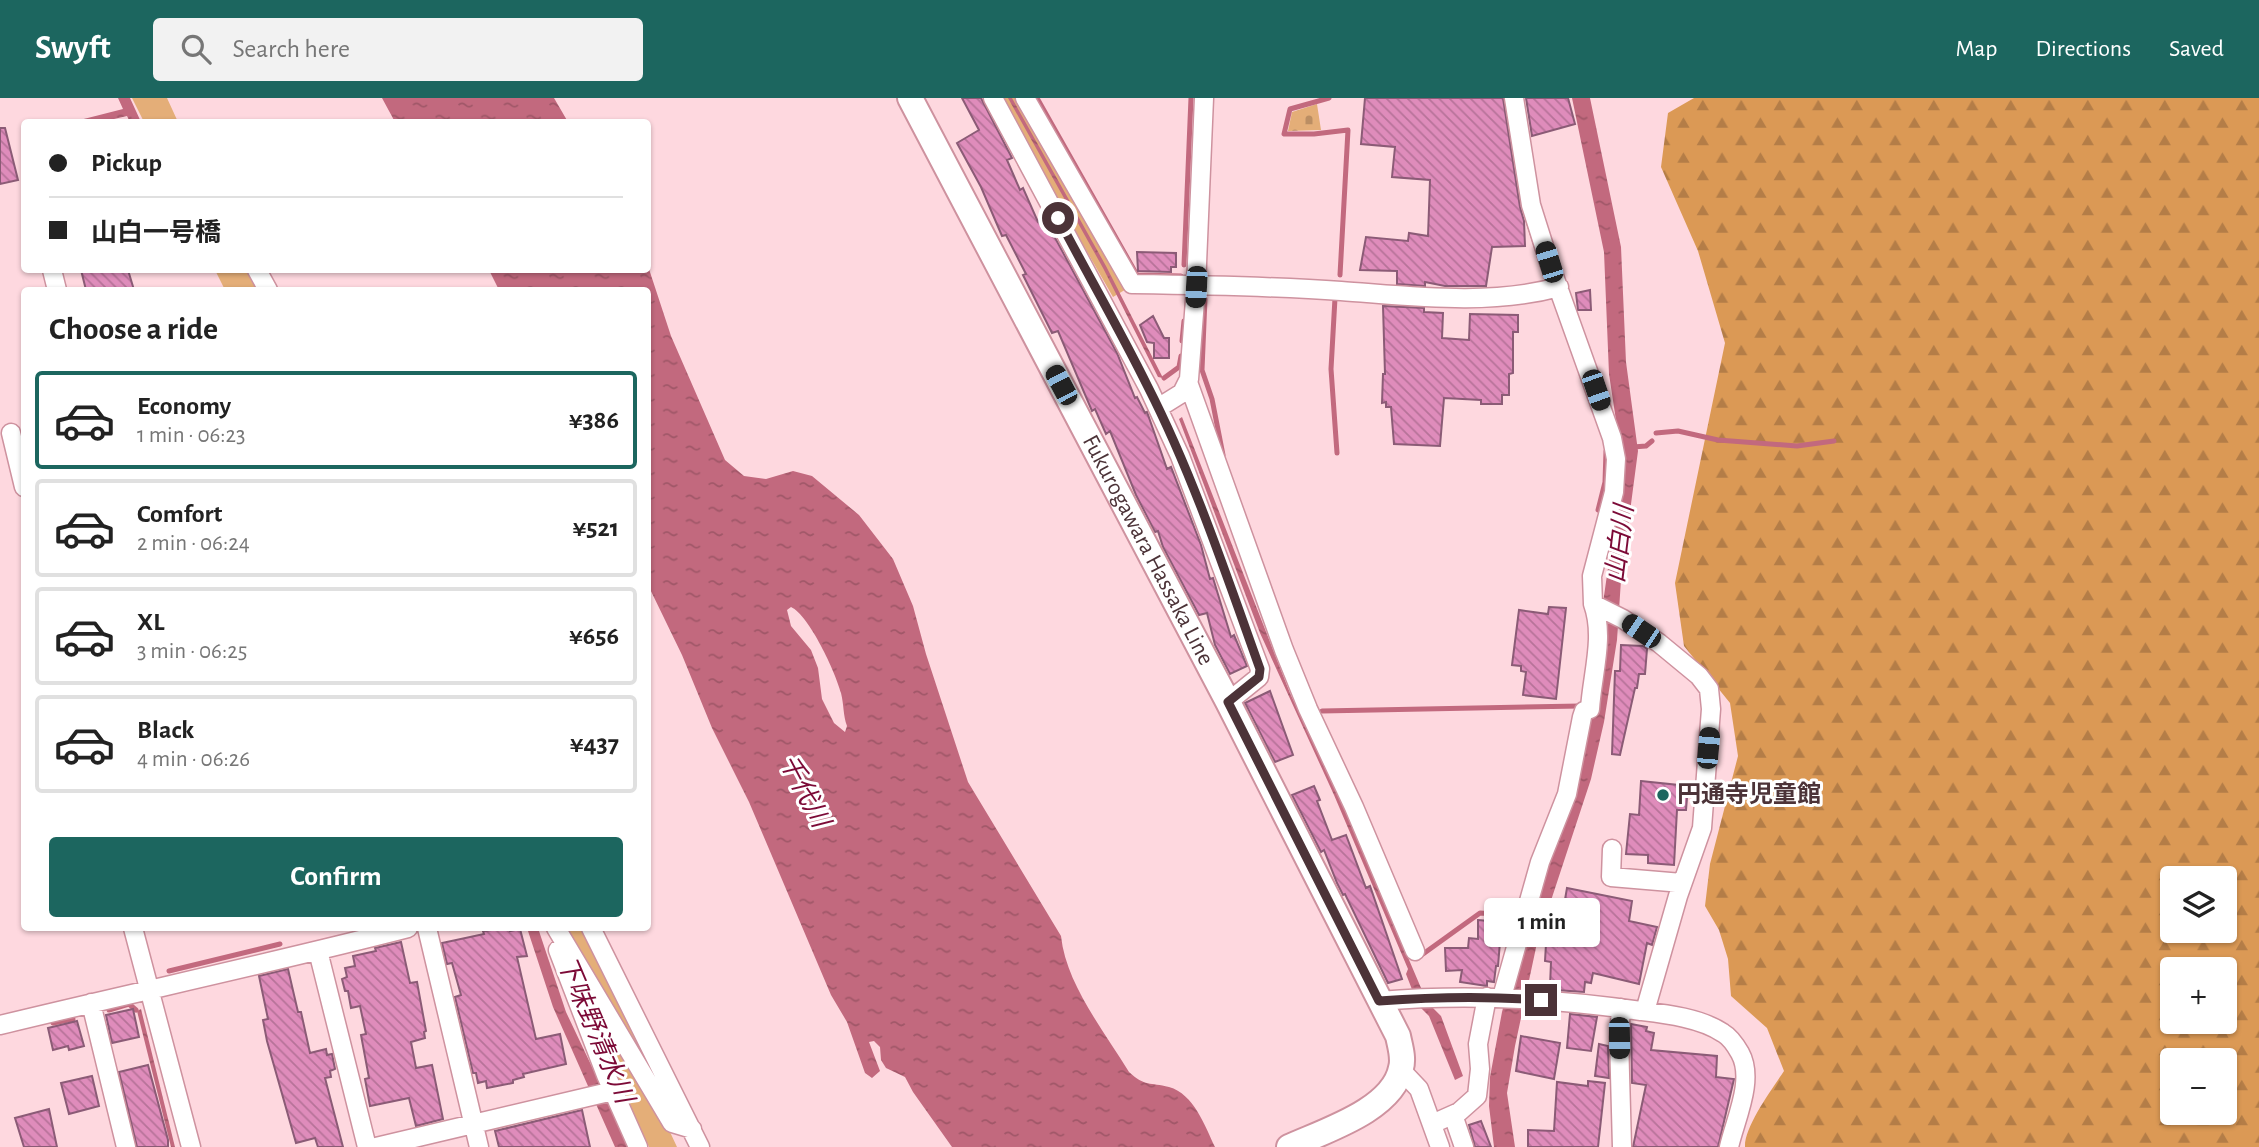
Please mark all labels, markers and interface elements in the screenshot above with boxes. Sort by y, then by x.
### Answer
search box [153,18,643,81]
icon: search [177,30,215,68]
text: Swyft [35,32,111,65]
text: Search here [233,36,350,62]
text: Map [1955,37,1997,61]
text: Directions [2035,37,2131,61]
text: Saved [2169,37,2224,61]
text: Pickup [91,150,162,176]
route start [1042,202,1074,234]
text: 山白一号橋 [91,220,221,246]
car [1533,239,1566,285]
car [1185,265,1208,309]
text: Choose a ride [49,313,218,345]
car [1042,362,1081,408]
car [1580,367,1613,413]
icon: car [53,389,116,452]
text: Economy [137,393,231,419]
text: ¥386 [569,407,619,433]
text: 1 min · 06:23 [137,424,246,447]
street label: Fukurogawara Hassaka Line [1078,431,1218,669]
icon: car [53,497,116,560]
text: Comfort [137,501,222,527]
water label: 山白川 [1601,501,1638,584]
text: ¥521 [572,515,619,541]
text: 2 min · 06:24 [137,532,250,555]
icon: car [53,605,116,668]
text: XL [137,609,164,635]
car [1618,611,1665,651]
text: ¥656 [569,623,619,649]
text: 3 min · 06:25 [137,640,247,663]
icon: car [53,713,116,776]
text: Black [137,717,194,743]
car [1696,726,1721,770]
text: ¥437 [570,731,619,757]
text: 4 min · 06:26 [137,748,250,771]
water label: 千代川 [774,750,836,834]
place label: 円通寺児童館 [1677,781,1821,807]
marker: 円通寺児童館 [1655,787,1671,803]
button: Confirm [49,837,623,917]
map controls [2160,866,2237,1125]
button: layers [2160,866,2237,943]
callout: 1 min [1483,898,1599,948]
text: 1 min [1518,911,1566,934]
water label: 下味野清水川 [553,953,640,1110]
button: + [2160,957,2237,1034]
route end [1525,984,1557,1016]
car [1609,1017,1630,1059]
button: − [2160,1048,2237,1125]

